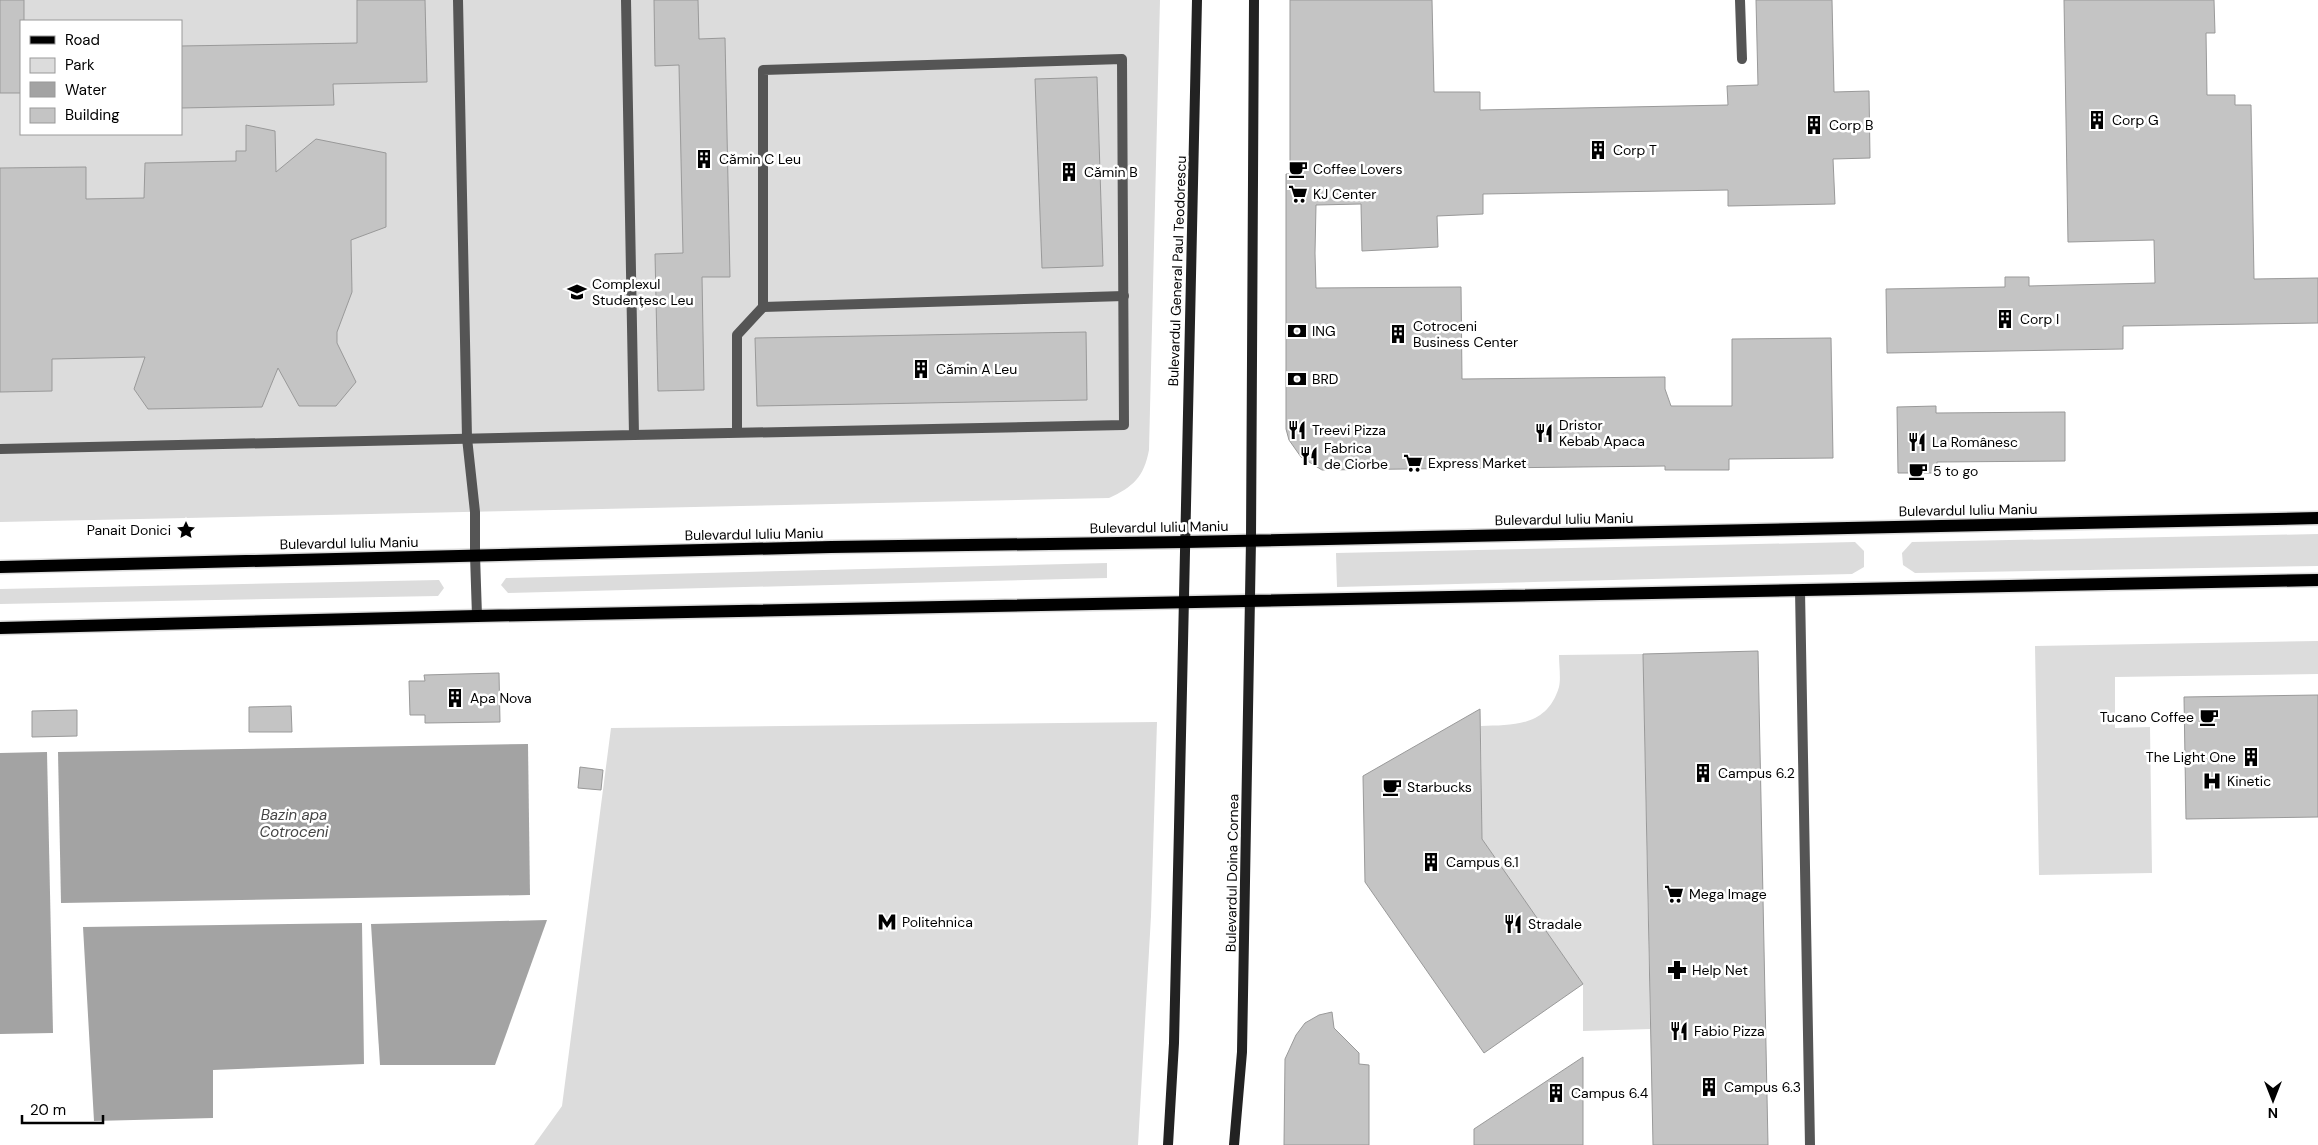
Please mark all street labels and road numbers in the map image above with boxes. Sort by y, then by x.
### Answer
street label: Bulevardul General Paul Teodorescu [1164,155,1190,387]
street label: Bulevardul Iuliu Maniu [1898,500,2038,520]
street label: Bulevardul Iuliu Maniu [1494,509,1634,529]
street label: Bulevardul Iuliu Maniu [1089,517,1229,537]
street label: Bulevardul Iuliu Maniu [684,524,824,544]
street label: Bulevardul Iuliu Maniu [279,533,419,553]
street label: Bulevardul Doina Cornea [1222,794,1242,952]

